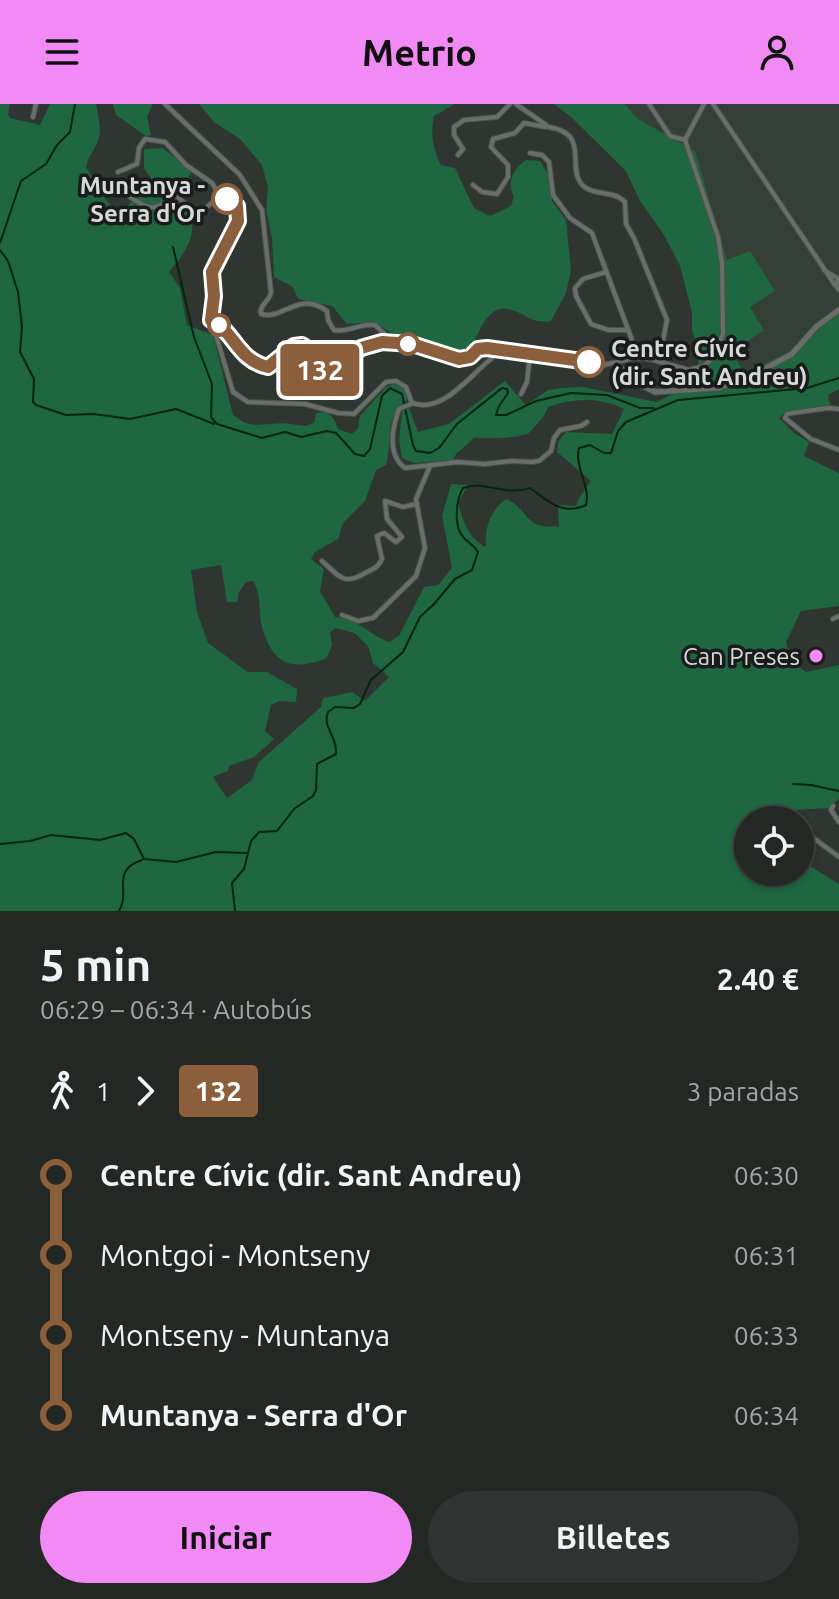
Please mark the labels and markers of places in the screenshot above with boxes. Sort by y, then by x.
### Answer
place label: Muntanya - Serra d'Or [80,172,205,227]
marker: Muntanya - Serra d'Or [212,184,242,214]
unlabelled marker [208,314,230,336]
unlabelled marker [397,333,419,355]
place label: Centre Cívic (dir. Sant Andreu) [611,335,808,390]
marker: Centre Cívic (dir. Sant Andreu) [574,347,604,377]
place label: Can Preses [683,643,800,670]
marker: Can Preses [807,647,825,665]

